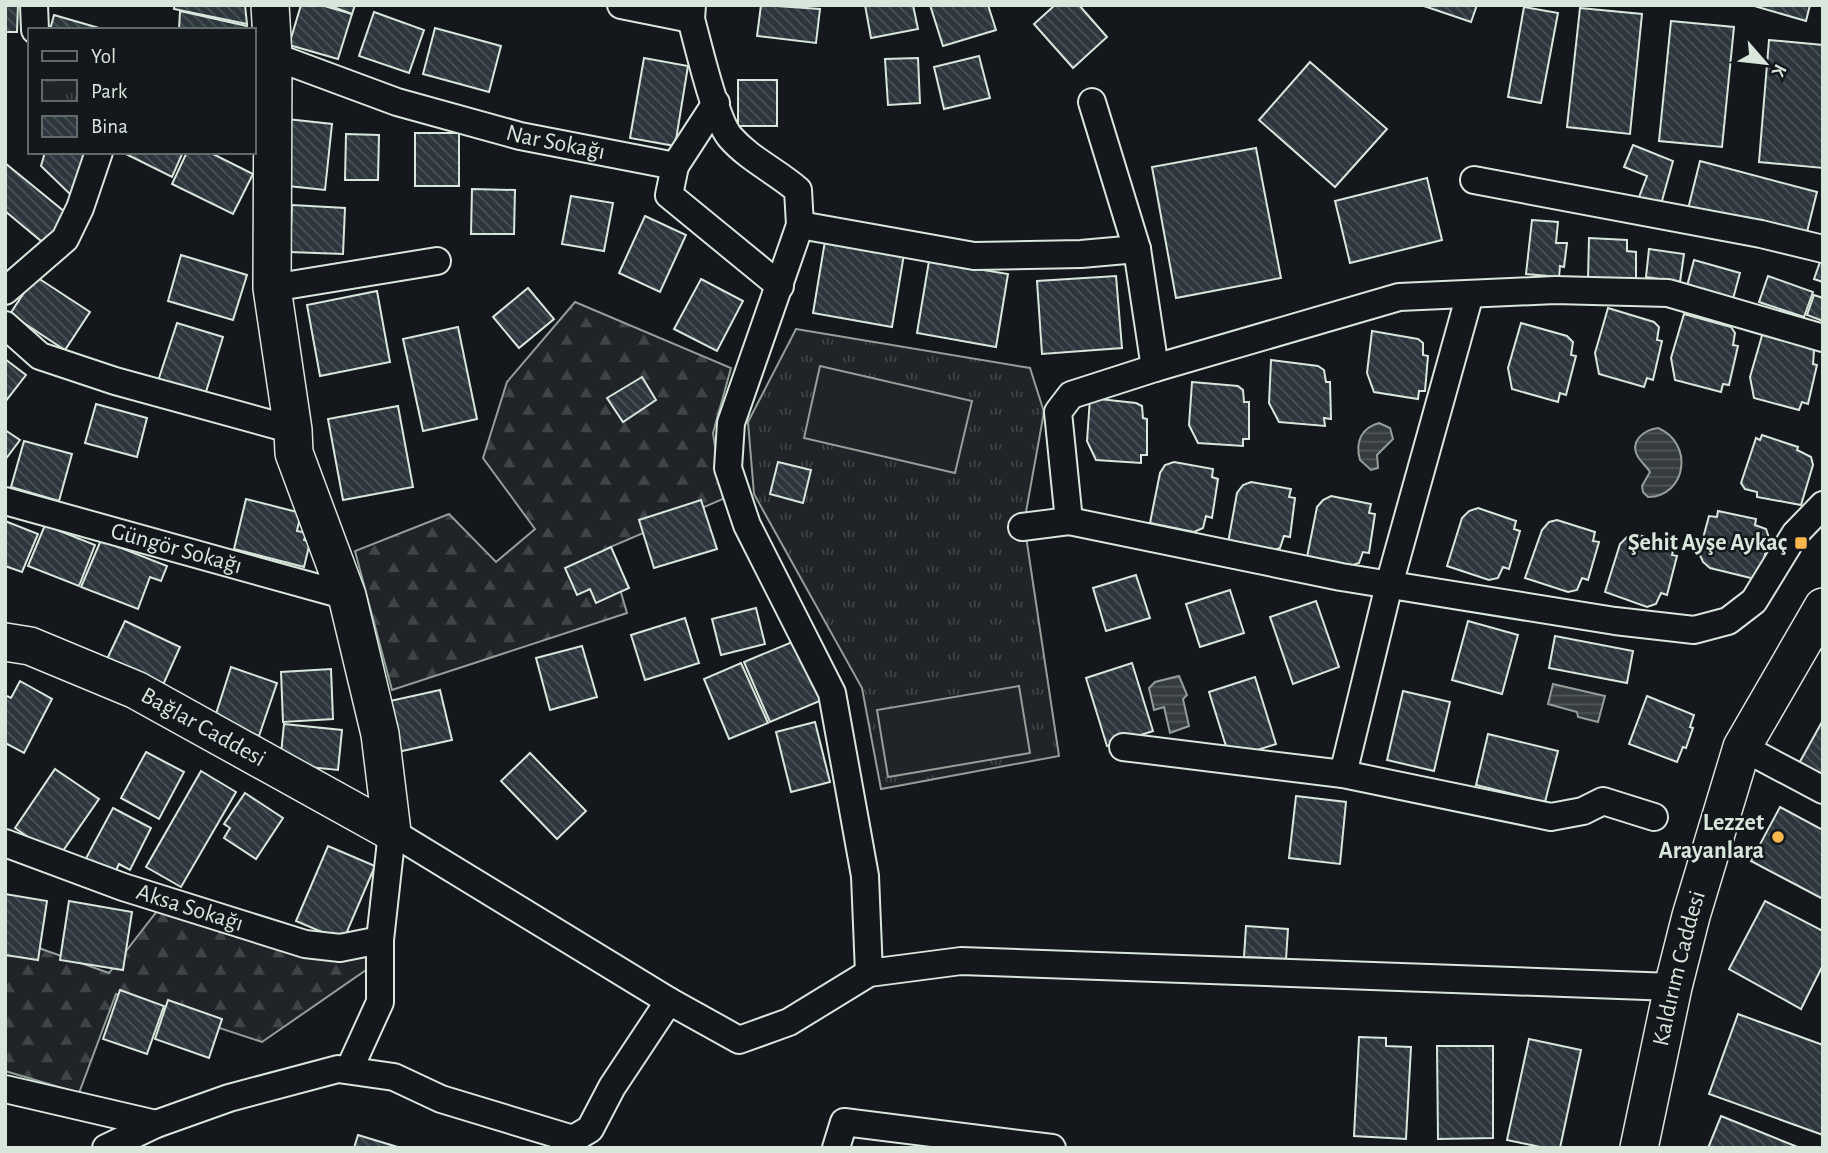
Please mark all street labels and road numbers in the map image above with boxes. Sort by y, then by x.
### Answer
street label: Nar Sokağı [503,121,607,164]
street label: Güngör Sokağı [108,519,245,578]
street label: Bağlar Caddesi [137,683,270,771]
street label: Aksa Sokağı [134,880,246,936]
street label: Kaldırım Caddesi [1649,888,1710,1048]

